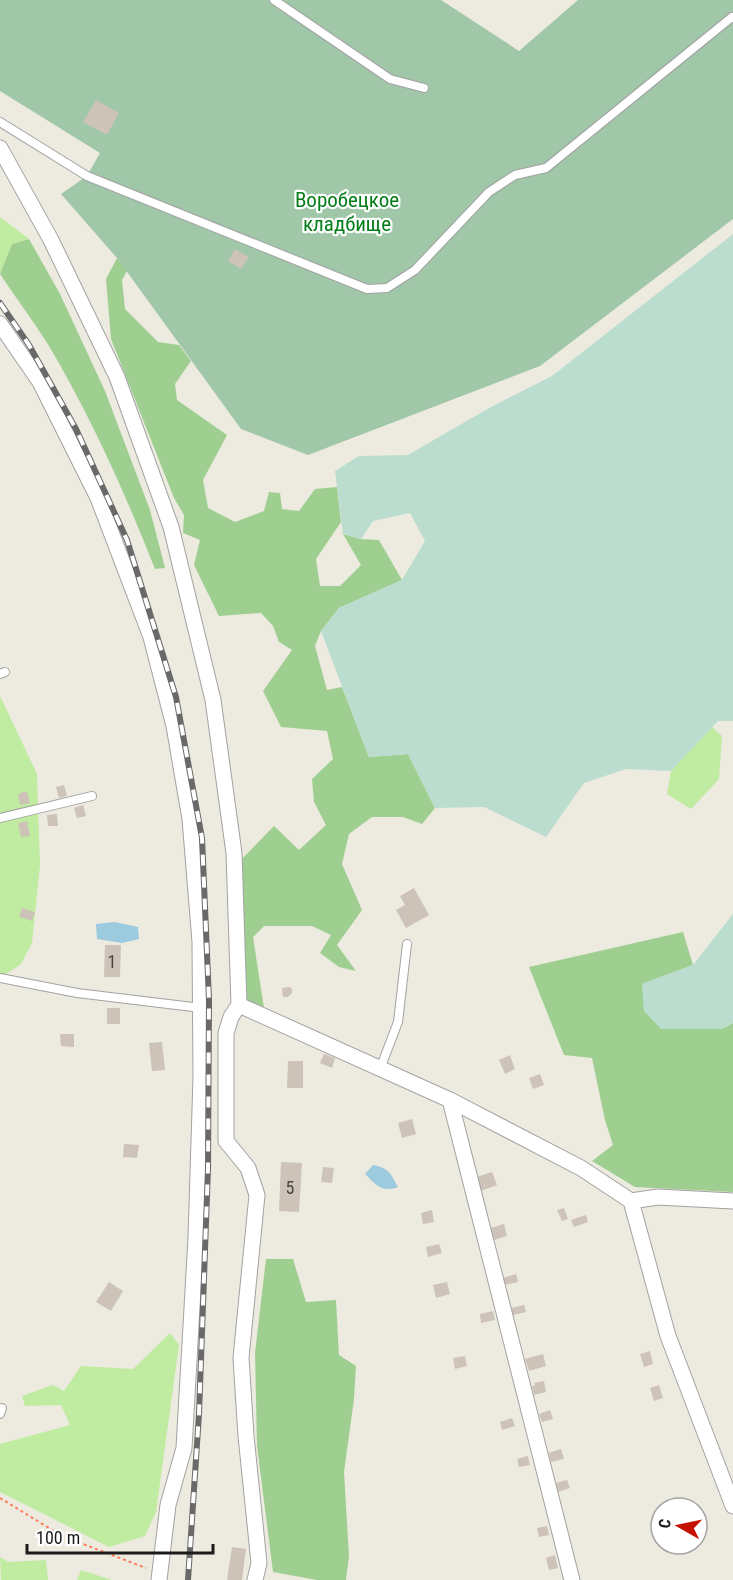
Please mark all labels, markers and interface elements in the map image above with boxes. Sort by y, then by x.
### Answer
park label: Воробецкое кладбище [295,188,399,236]
house number: 1 [108,951,116,972]
house number: 5 [286,1177,295,1198]
north arrow [649,1496,709,1556]
scale bar [27,1517,213,1555]
text: С [655,1518,675,1530]
text: 100 m [36,1527,80,1548]

